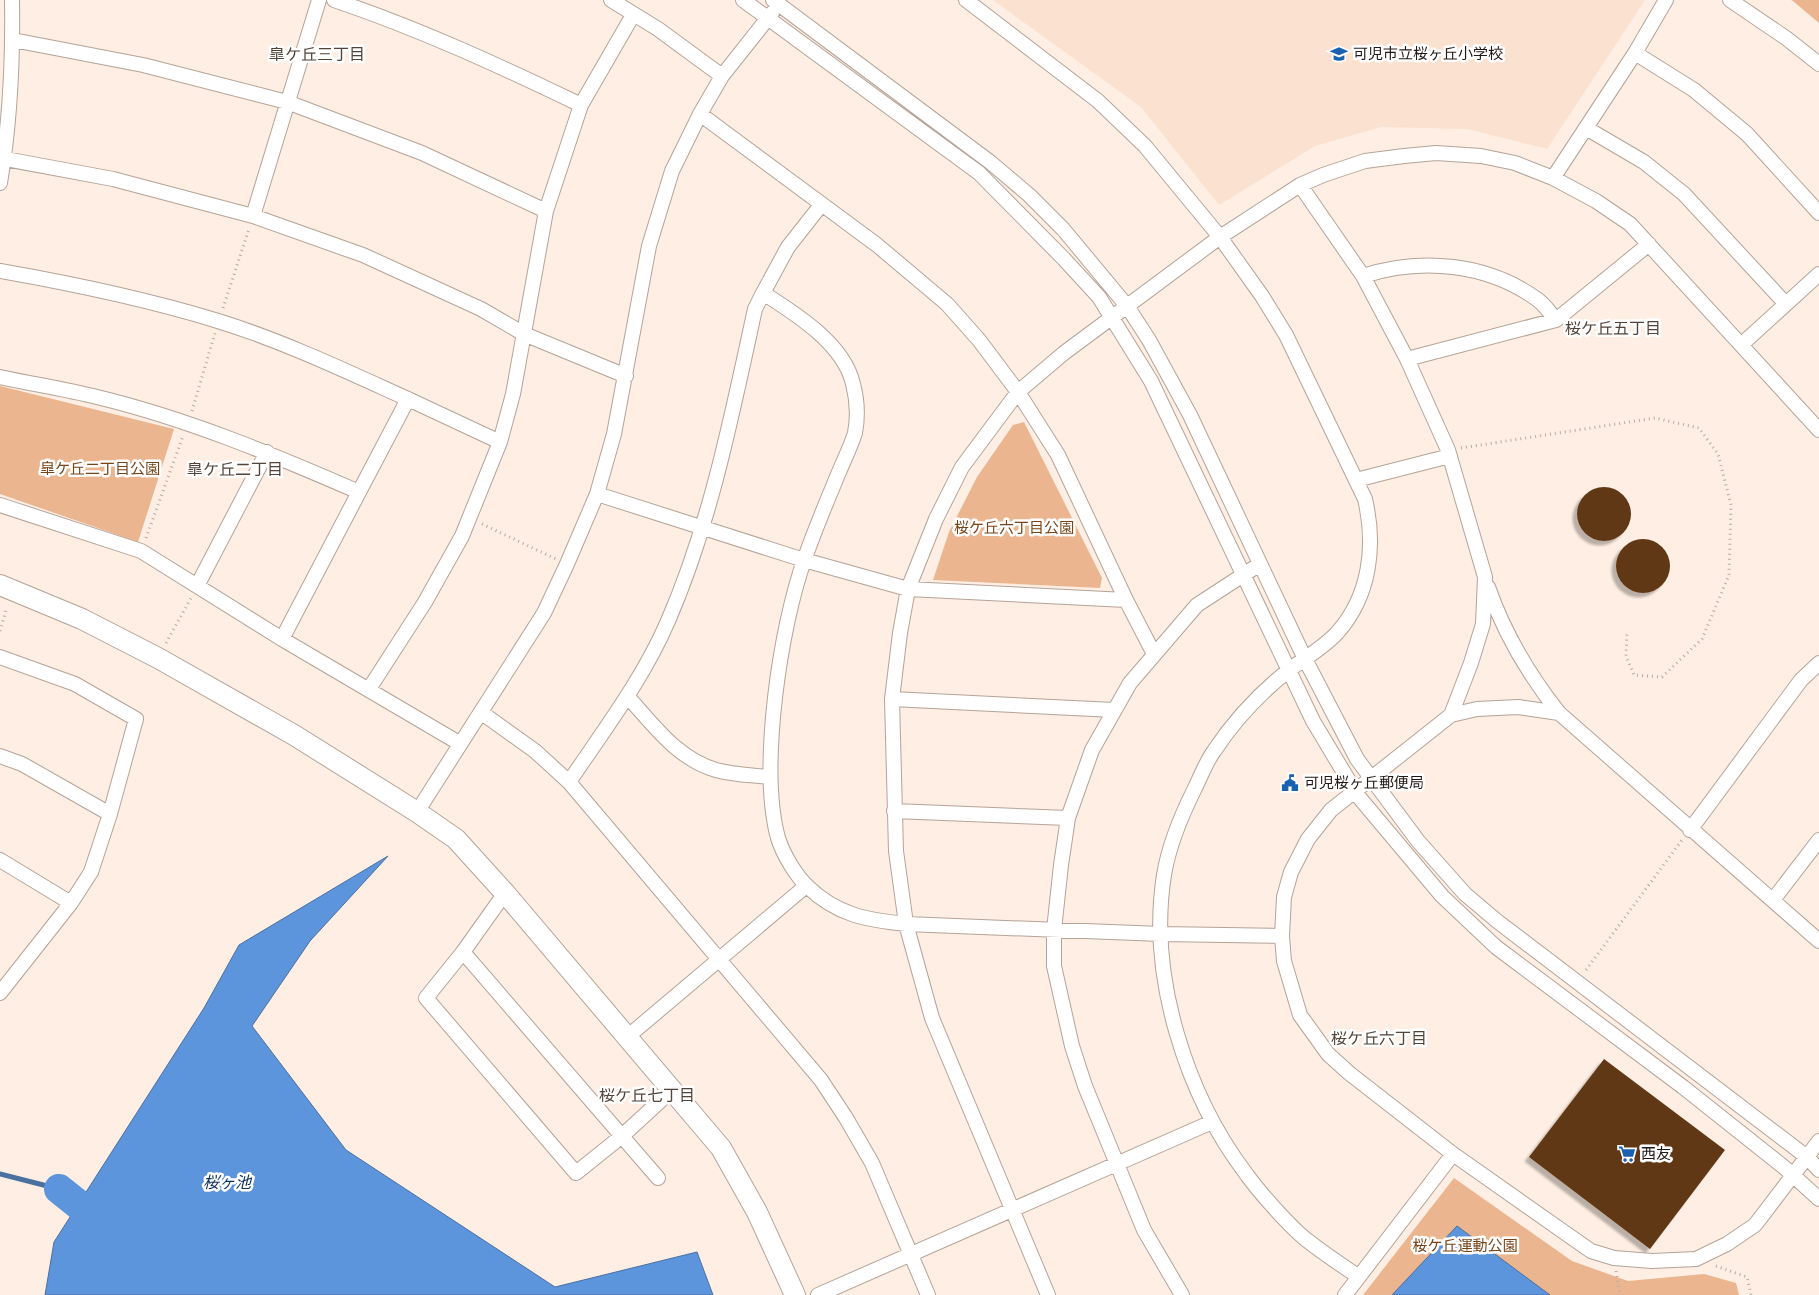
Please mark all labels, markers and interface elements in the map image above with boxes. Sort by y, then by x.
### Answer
school or university icon: 可児市立桜ヶ丘小学校 [1329,44,1349,64]
district label: 皐ケ丘三丁目 [269,45,365,64]
place label: 可児市立桜ヶ丘小学校 [1353,45,1503,63]
district label: 桜ケ丘五丁目 [1565,319,1661,338]
park label: 皐ケ丘二丁目公園 [40,460,160,478]
district label: 皐ケ丘二丁目 [187,460,283,479]
park label: 桜ケ丘六丁目公園 [954,519,1074,537]
public building icon: 可児桜ヶ丘郵便局 [1280,773,1300,793]
place label: 可児桜ヶ丘郵便局 [1304,774,1424,792]
district label: 桜ケ丘六丁目 [1331,1029,1427,1048]
district label: 桜ケ丘七丁目 [599,1086,695,1105]
supermarket icon: 西友 [1617,1144,1637,1164]
place label: 西友 [1641,1145,1671,1163]
water label: 桜ヶ池 [203,1173,253,1192]
park label: 桜ケ丘運動公園 [1412,1237,1518,1255]

